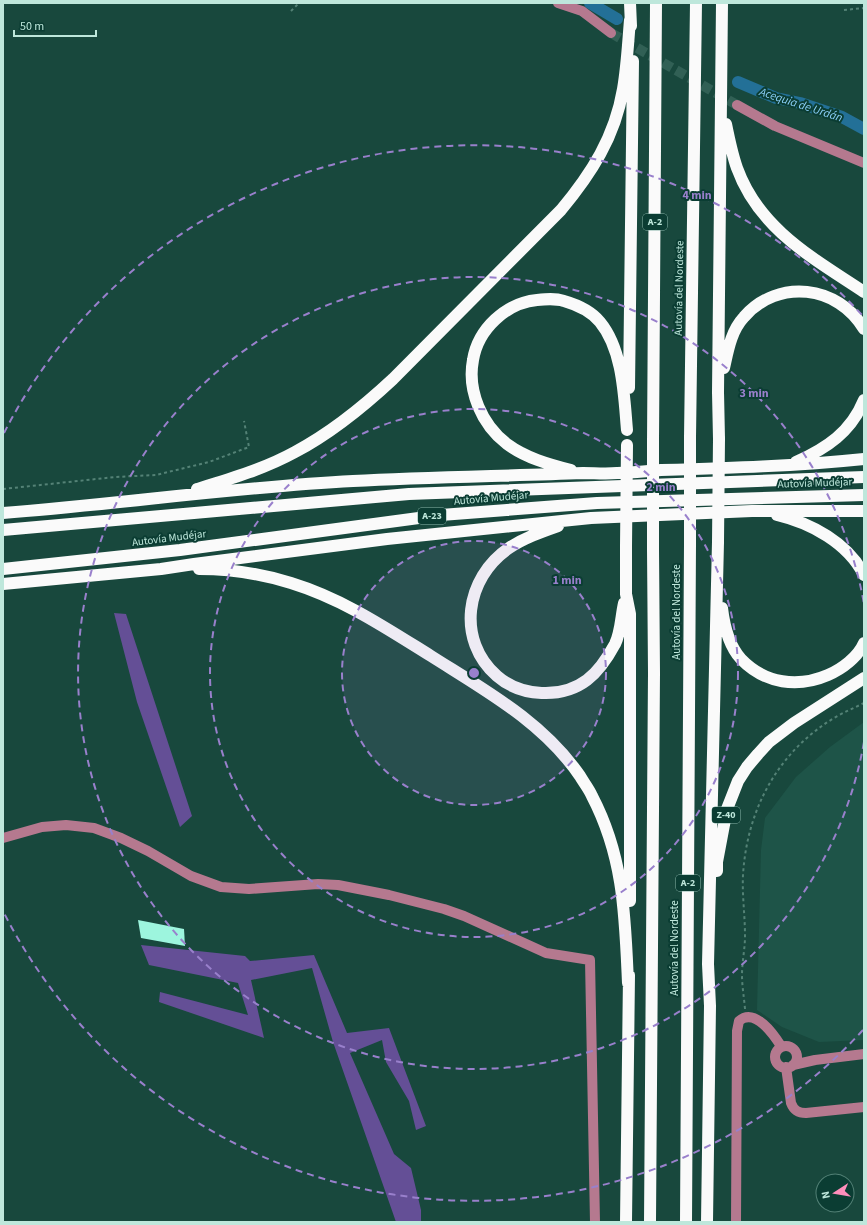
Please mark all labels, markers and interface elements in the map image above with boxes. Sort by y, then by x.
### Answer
scale bar [14,12,96,38]
text: 50 m [20,18,44,35]
water label: Acequia de Urdán [756,83,845,126]
text: 4 min [682,187,712,204]
road number: A-2 [643,214,667,230]
street label: Autovía del Nordeste [671,240,687,336]
text: 3 min [739,385,769,402]
street label: Autovía Mudéjar [777,474,853,492]
text: 2 min [646,479,676,496]
street label: Autovía Mudéjar [453,487,529,509]
road number: A-23 [418,508,446,524]
street label: Autovía Mudéjar [131,526,207,550]
street label: Autovía del Nordeste [669,564,684,660]
text: 1 min [552,572,582,589]
centre of rings [467,666,481,680]
road number: Z-40 [712,807,740,823]
road number: A-2 [676,875,700,891]
street label: Autovía del Nordeste [667,900,682,996]
north arrow [815,1173,855,1213]
text: N [818,1190,834,1200]

